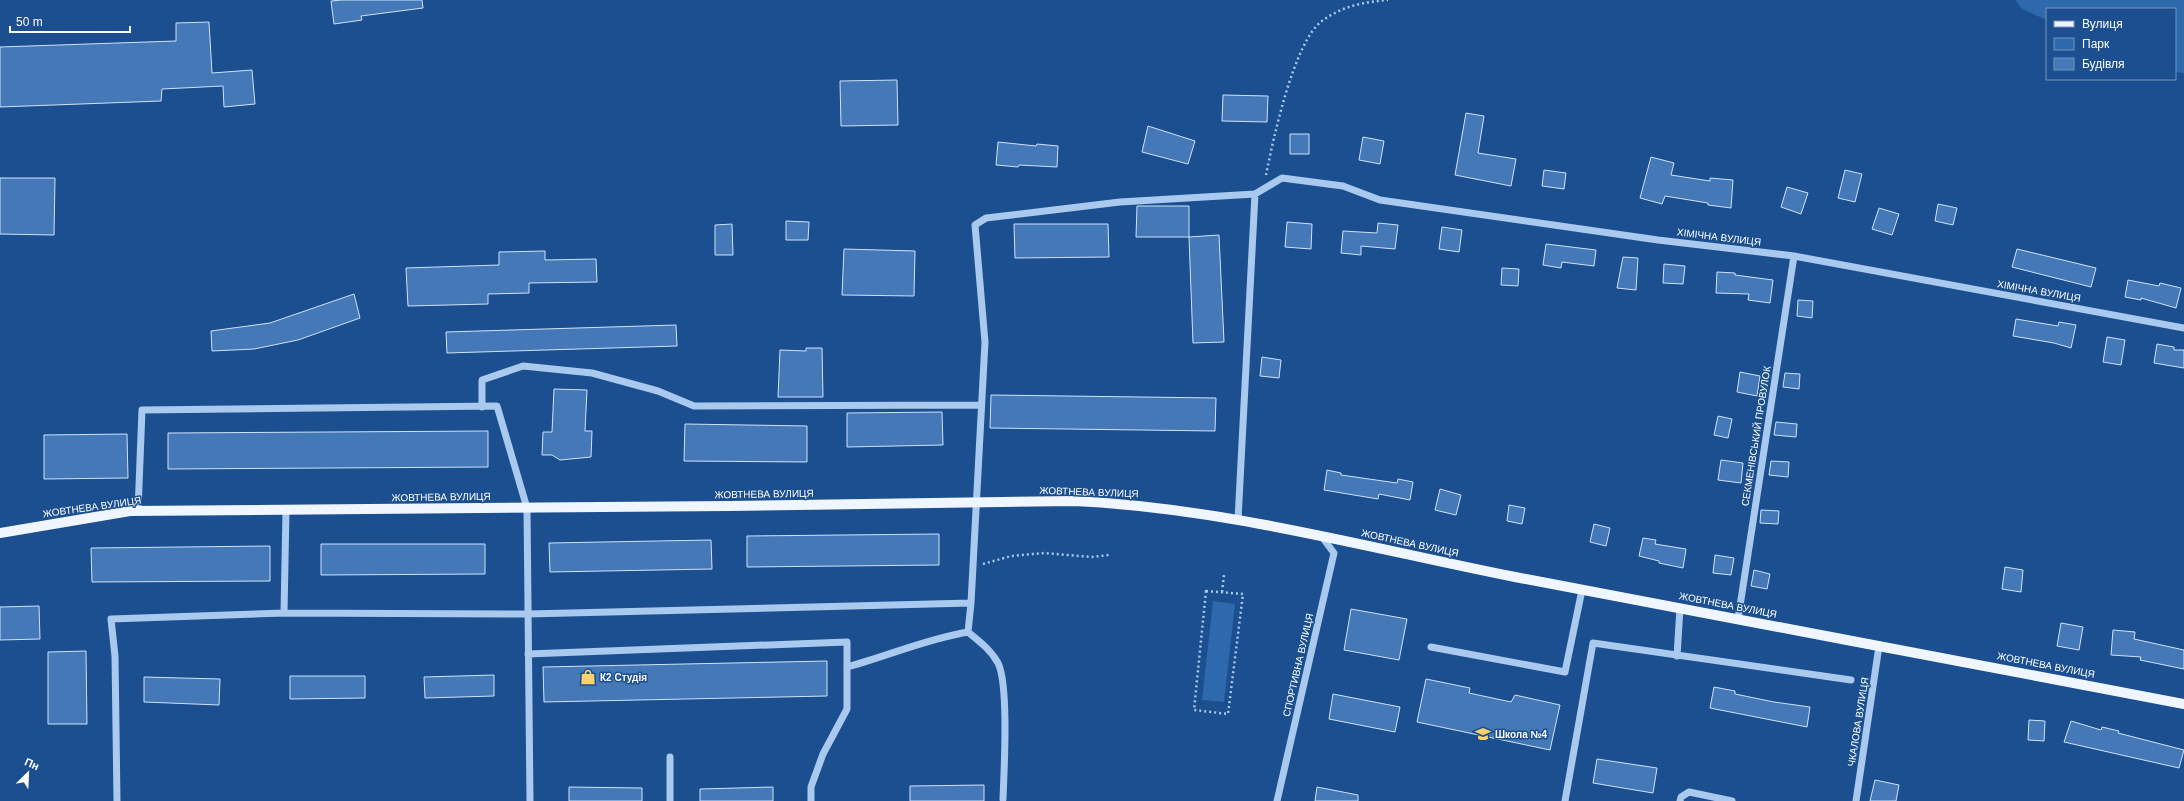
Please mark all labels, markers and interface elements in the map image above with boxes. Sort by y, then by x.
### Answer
scale bar [10,8,130,34]
legend [2046,8,2176,80]
text: 50 m [16,15,43,29]
text: Вулиця [2082,17,2123,31]
text: Парк [2082,37,2110,51]
text: Будівля [2082,57,2124,71]
street label: ХІМІЧНА ВУЛИЦЯ [1676,226,1762,248]
street label: ХІМІЧНА ВУЛИЦЯ [1996,278,2082,304]
street label: СЕКМЕНІВСЬКИЙ ПРОВУЛОК [1738,365,1773,507]
street label: ЖОВТНЕВА ВУЛИЦЯ [1039,485,1139,499]
street label: ЖОВТНЕВА ВУЛИЦЯ [714,488,814,500]
street label: ЖОВТНЕВА ВУЛИЦЯ [391,491,491,503]
street label: ЖОВТНЕВА ВУЛИЦЯ [42,495,142,519]
street label: ЖОВТНЕВА ВУЛИЦЯ [1360,527,1460,559]
street label: ЖОВТНЕВА ВУЛИЦЯ [1678,590,1778,620]
street label: СПОРТИВНА ВУЛИЦЯ [1281,612,1315,718]
street label: ЖОВТНЕВА ВУЛИЦЯ [1996,650,2096,680]
shop icon: К2 Студiя [579,668,597,686]
place label: К2 Студiя [600,672,647,683]
street label: ЧКАЛОВА ВУЛИЦЯ [1846,677,1870,767]
school or university icon: Школа №4 [1474,725,1492,743]
place label: Школа №4 [1495,729,1548,740]
north arrow [8,753,48,793]
text: Пн [23,755,41,772]

